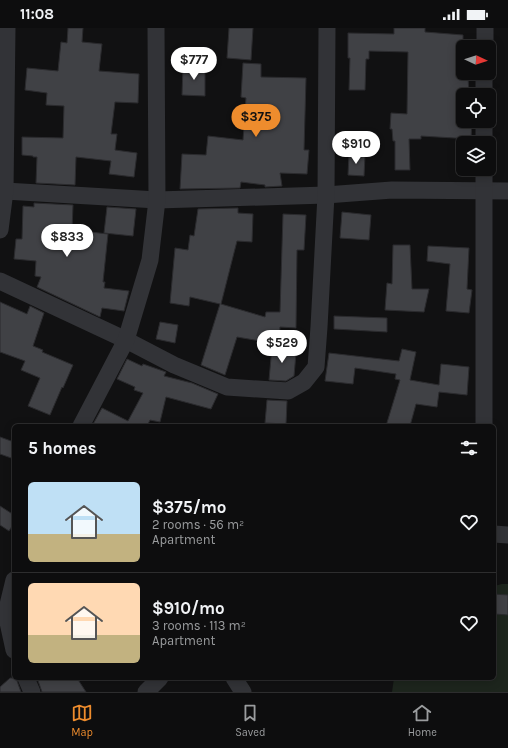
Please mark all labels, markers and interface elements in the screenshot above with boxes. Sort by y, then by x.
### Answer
text: 11:08 [20,5,54,23]
north arrow [456,40,496,80]
map controls [456,40,496,176]
pin: $777 [170,47,218,81]
text: $777 [180,52,208,67]
button: locate [456,88,496,128]
pin: $375 [232,104,280,138]
text: $375 [240,109,272,124]
pin: $910 [332,131,380,165]
text: $910 [341,136,371,151]
button: layers [456,136,496,176]
pin: $833 [43,224,91,258]
text: $833 [50,229,84,244]
pin: $529 [258,330,306,364]
text: $529 [266,335,298,350]
icon: filters [458,437,480,459]
text: 5 homes [28,438,97,458]
text: $375/mo [152,497,226,517]
icon: home [60,498,108,546]
icon: heart [458,511,480,533]
text: 2 rooms · 56 m² [152,517,244,532]
text: Apartment [152,532,215,547]
text: $910/mo [152,598,225,618]
icon: home [60,599,108,647]
icon: heart [458,612,480,634]
text: 3 rooms · 113 m² [152,618,246,633]
text: Apartment [152,633,215,648]
tab: Map [71,702,93,739]
tab: Saved [235,702,266,739]
tab: Home [408,702,437,739]

